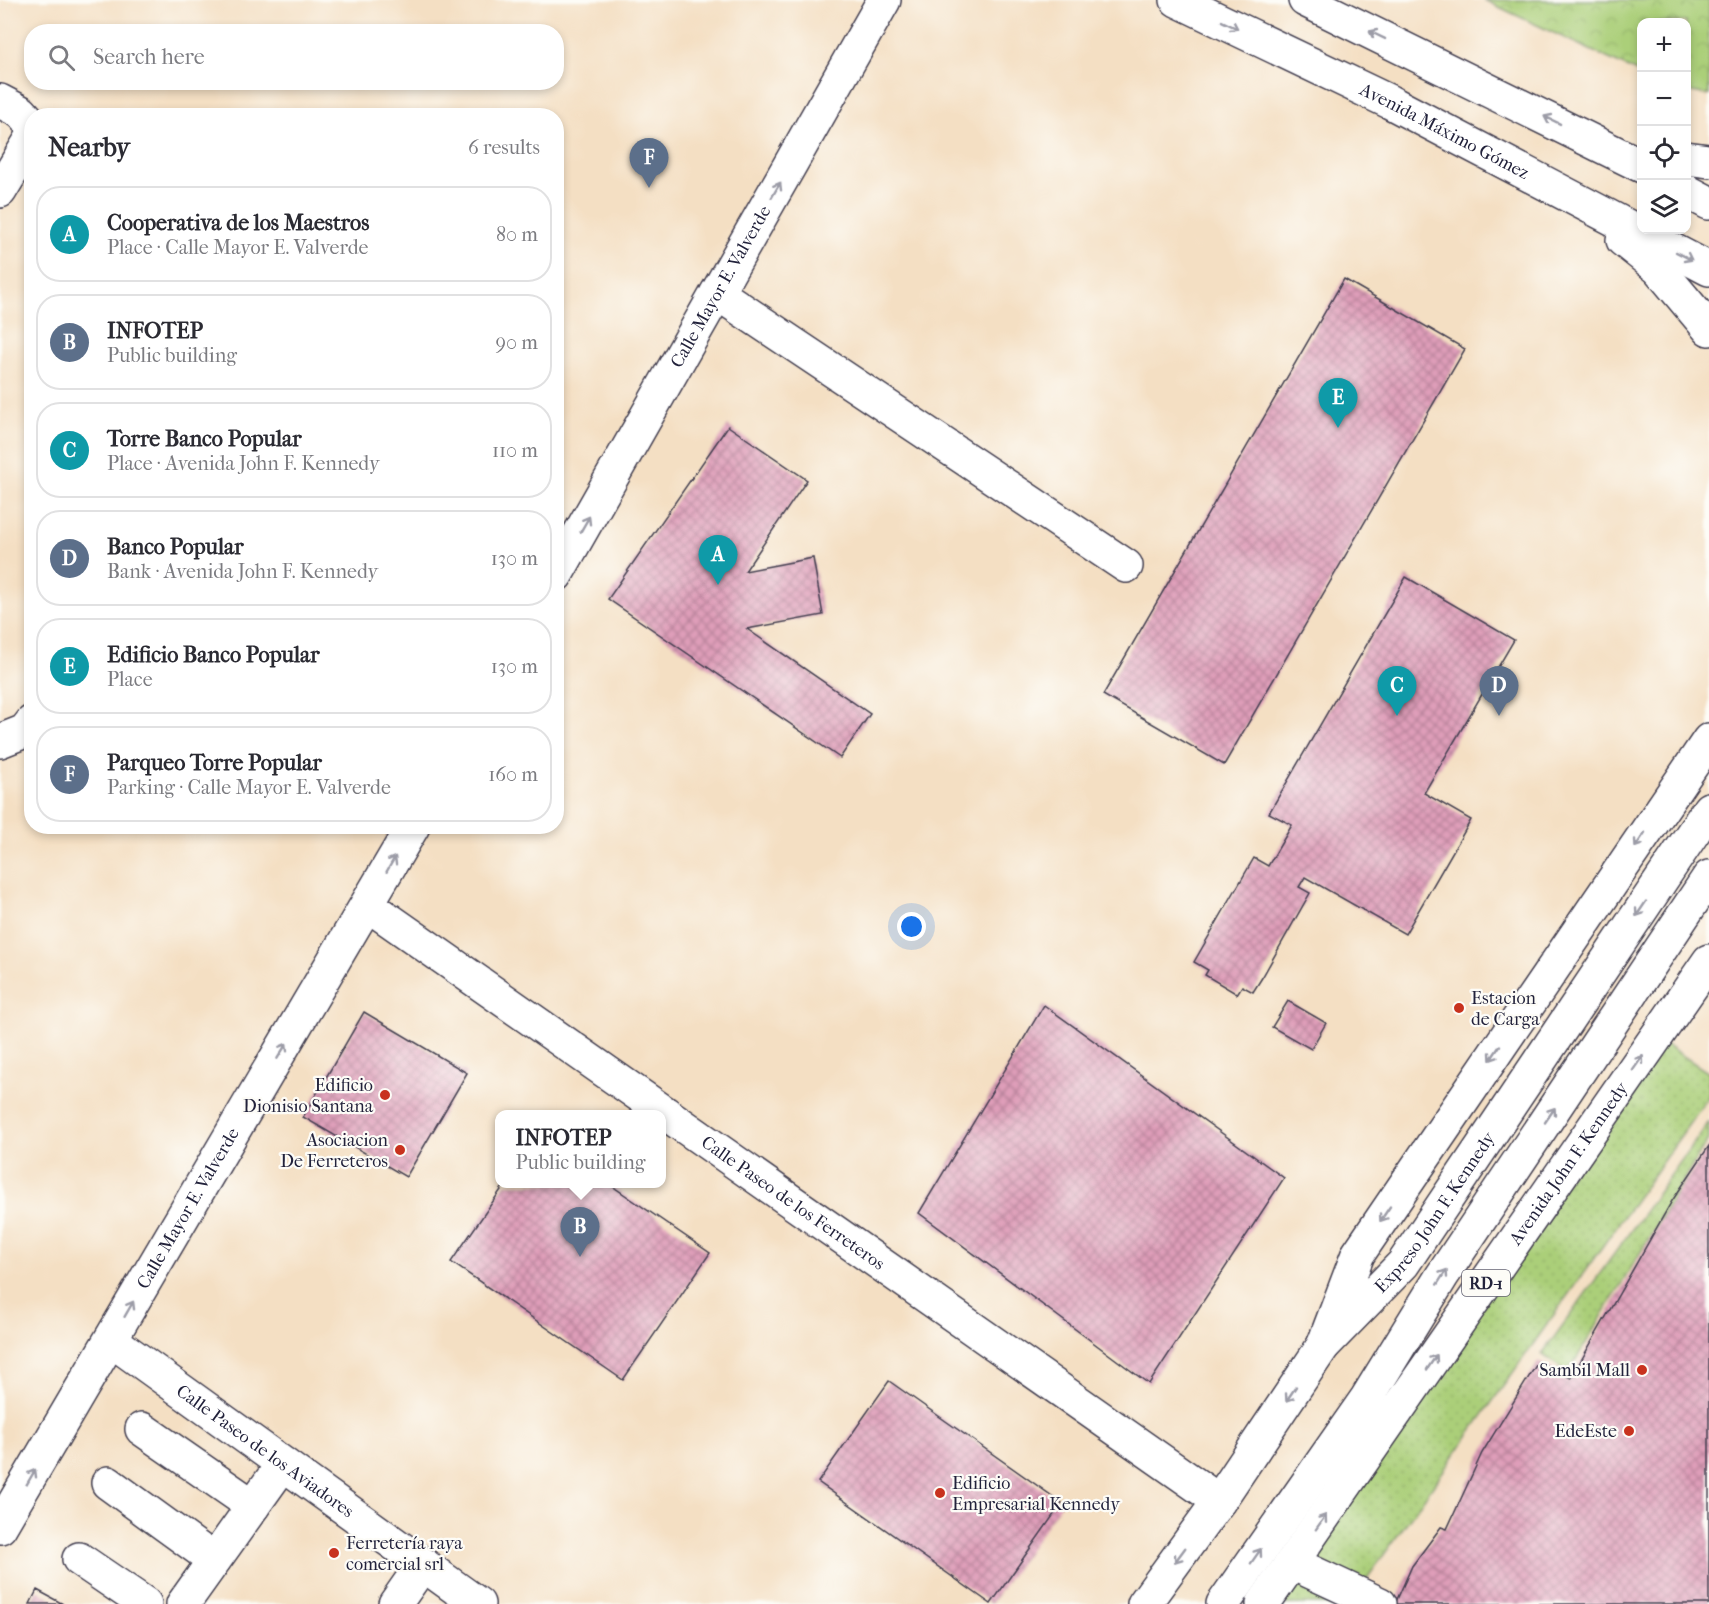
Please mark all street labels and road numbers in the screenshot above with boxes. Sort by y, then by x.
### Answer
street label: Avenida Máximo Gómez [1356,78,1533,183]
street label: Calle Mayor E. Valverde [666,202,775,371]
street label: Avenida John F. Kennedy [1504,1077,1633,1250]
street label: Calle Mayor E. Valverde [132,1124,243,1292]
street label: Expreso John F. Kennedy [1370,1127,1500,1297]
street label: Calle Paseo de los Ferreteros [697,1131,889,1274]
road number: RD-1 [1462,1270,1510,1296]
street label: Calle Paseo de los Aviadores [172,1380,358,1522]

